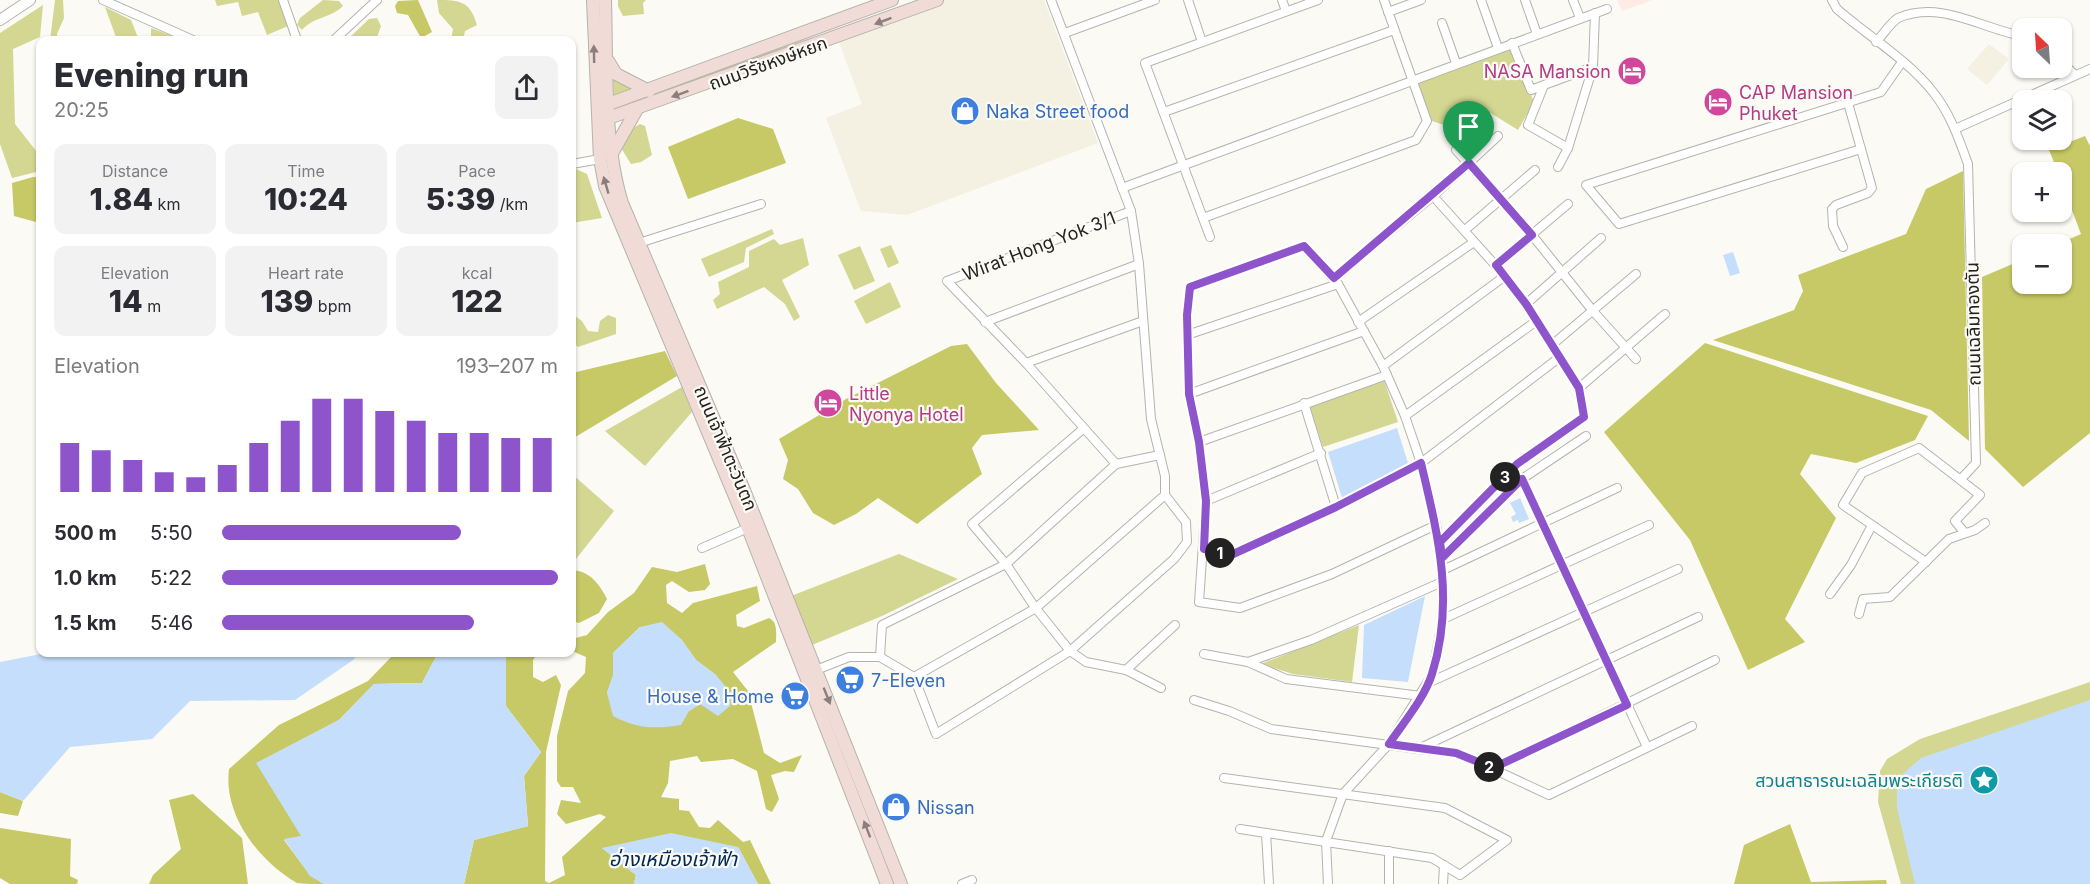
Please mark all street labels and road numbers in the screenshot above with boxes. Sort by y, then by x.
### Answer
street label: ถนนวิรัชหงษ์หยก [706,32,830,94]
street label: Wirat Hong Yok 3/1 [959,207,1119,285]
street label: ถนนเฉลิมทองตัน [1961,262,1985,386]
street label: ถนนเจ้าฟ้าตะวันตก [690,382,762,514]

